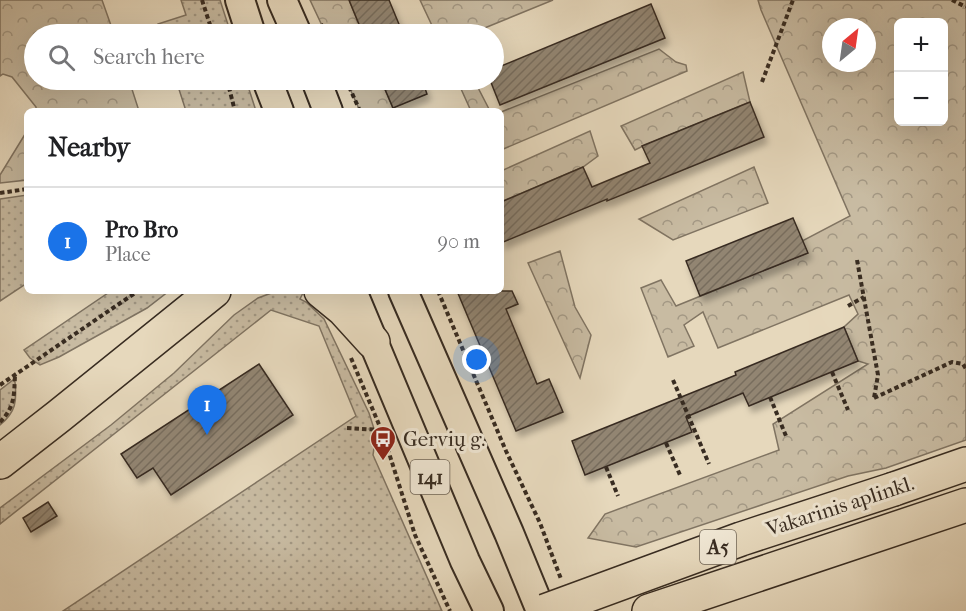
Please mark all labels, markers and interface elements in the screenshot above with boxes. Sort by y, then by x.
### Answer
north arrow [822,18,876,72]
map controls [894,18,948,126]
button: + [894,18,948,72]
search box [24,24,504,90]
icon: search [45,41,78,74]
text: Search here [93,44,205,70]
button: − [894,72,948,126]
text: Nearby [48,132,130,163]
text: Pro Bro [105,217,178,243]
text: 1 [64,230,71,253]
text: 90 m [438,230,480,253]
text: Place [105,243,151,266]
your location [462,345,491,374]
pin: 1 [188,386,226,435]
bus stop icon: Gervių g. [368,424,398,462]
place label: Gervių g. [403,427,485,451]
road number: 141 [410,460,450,494]
street label: Vakarinis aplinkl. [762,471,917,542]
road number: A5 [700,530,736,564]

